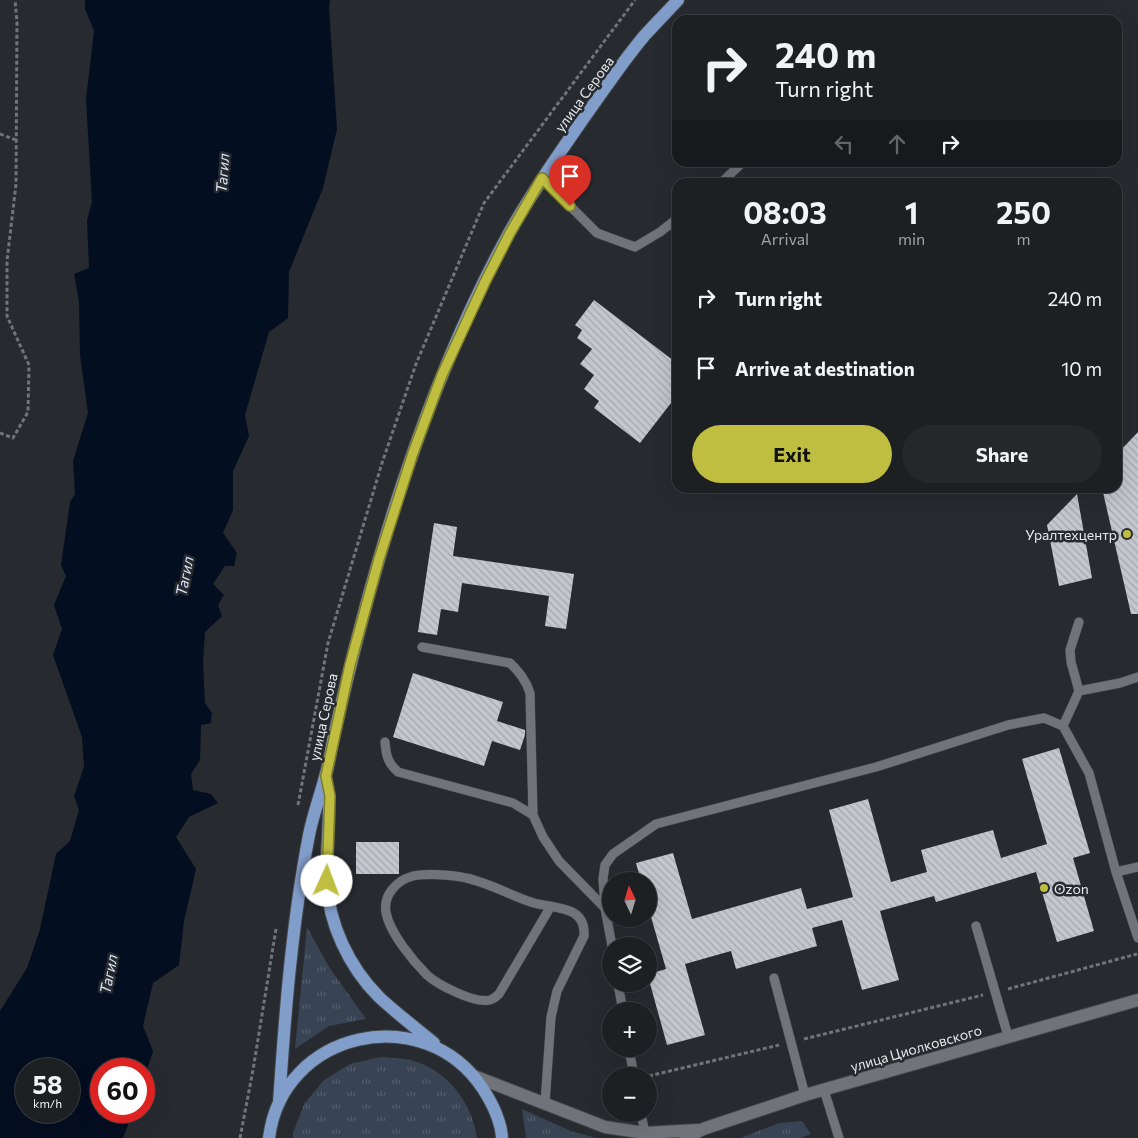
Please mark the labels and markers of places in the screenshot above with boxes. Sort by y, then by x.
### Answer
pin [549,155,591,206]
place label: Уралтехцентр [1025,526,1117,543]
marker: Уралтехцентр [1121,528,1133,540]
place label: Ozon [1054,880,1089,897]
marker: Ozon [1038,882,1050,894]

